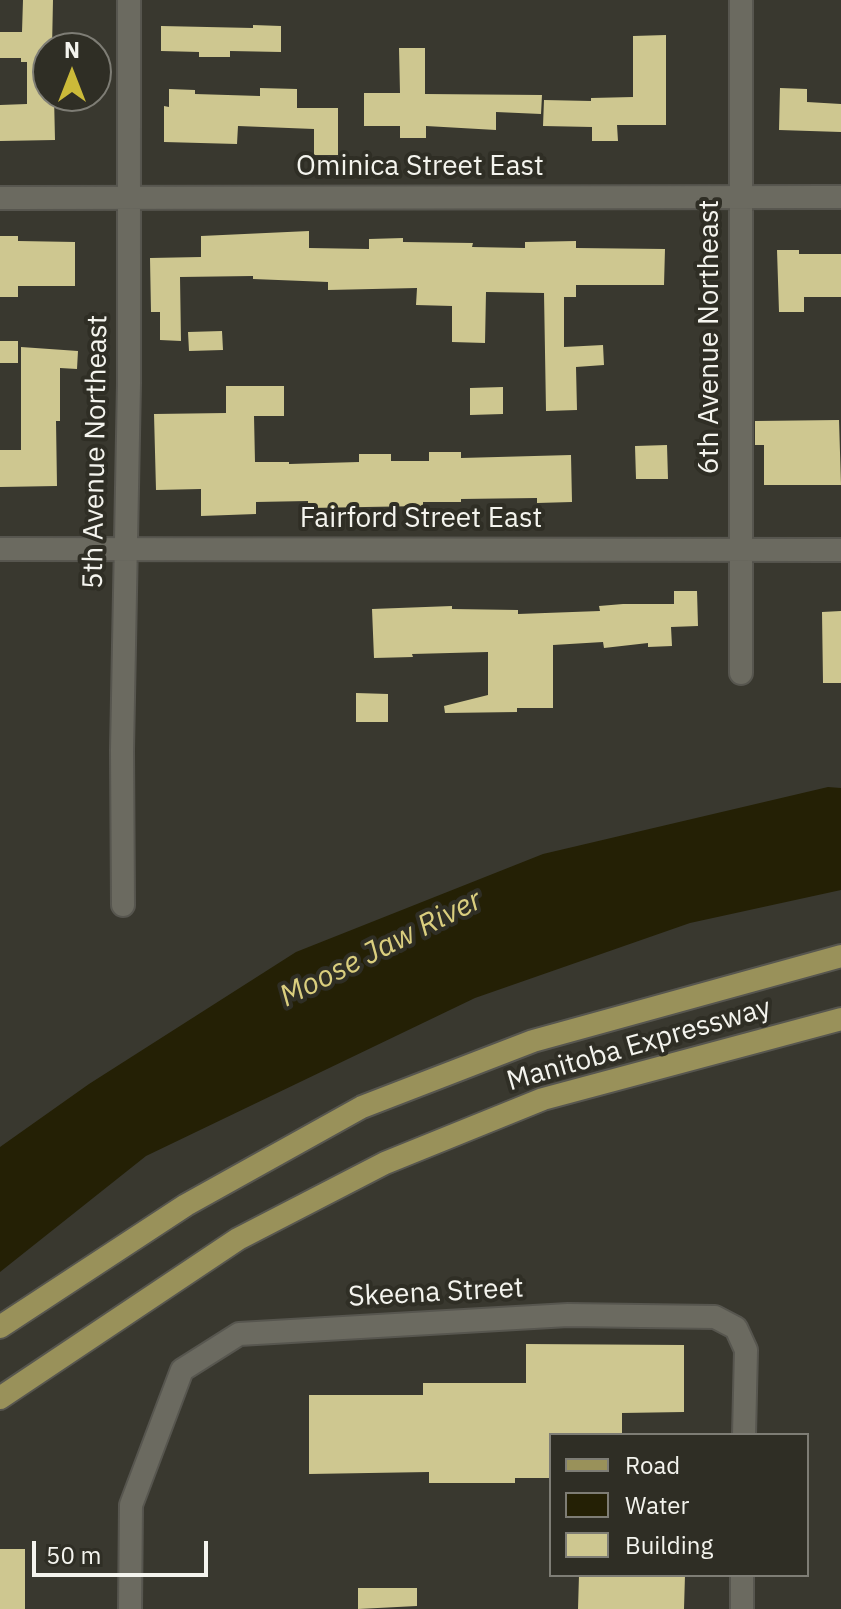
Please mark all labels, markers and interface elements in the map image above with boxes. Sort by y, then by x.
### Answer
north arrow [32,32,112,112]
text: N [64,35,80,64]
street label: Ominica Street East [296,150,544,184]
street label: 6th Avenue Northeast [693,200,727,474]
street label: 5th Avenue Northeast [77,315,115,589]
street label: Fairford Street East [300,502,542,536]
water label: Moose Jaw River [274,883,488,1015]
street label: Manitoba Expressway [503,991,775,1099]
street label: Skeena Street [347,1272,525,1314]
legend [549,1433,809,1577]
text: Road [625,1449,680,1481]
text: Water [625,1489,689,1521]
scale bar [36,1525,212,1575]
text: Building [625,1529,713,1561]
text: 50 m [46,1539,101,1571]

